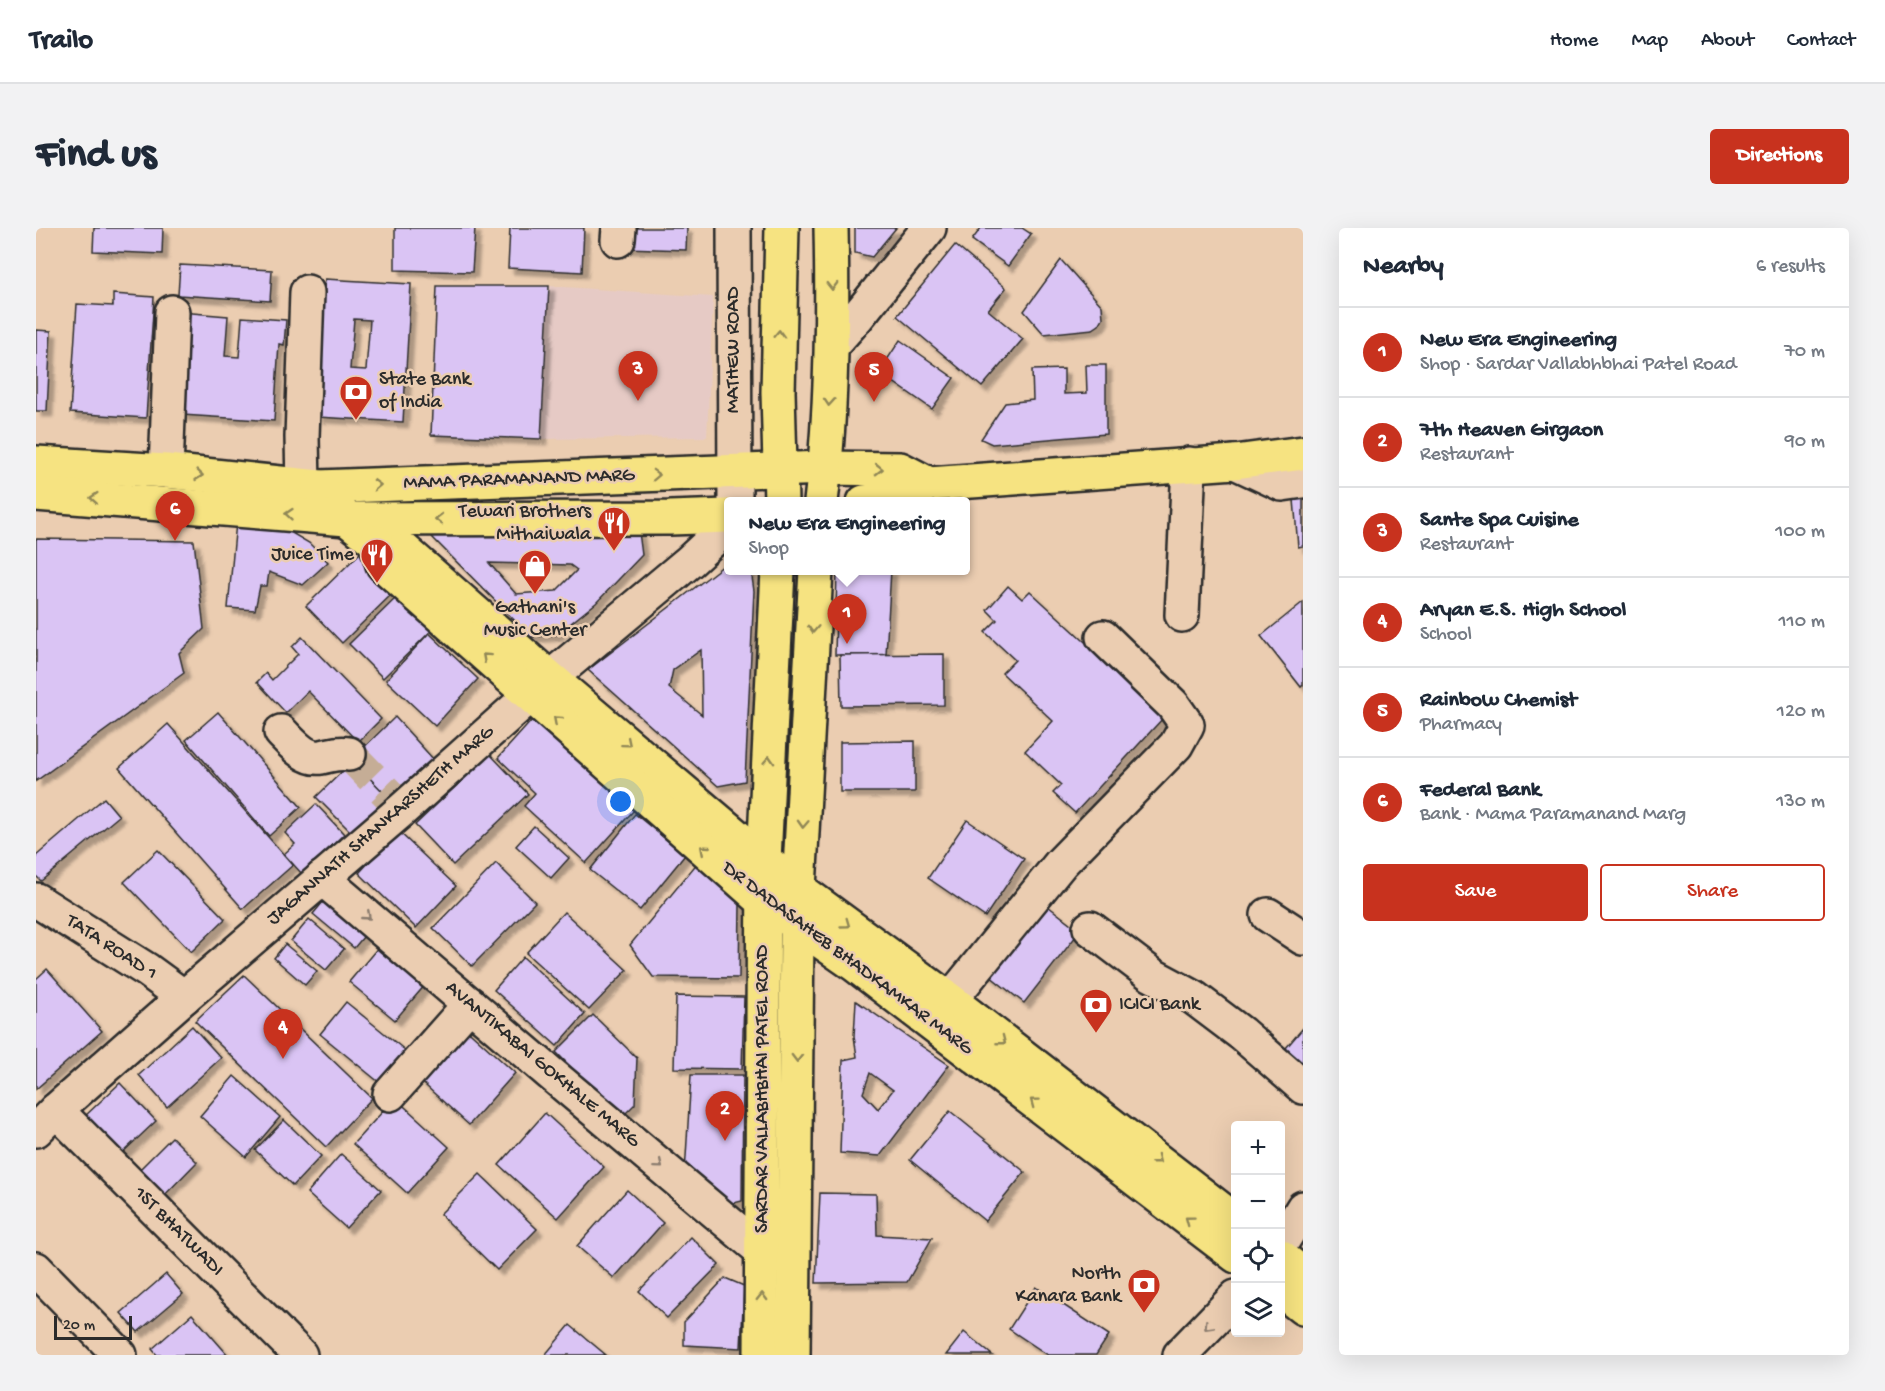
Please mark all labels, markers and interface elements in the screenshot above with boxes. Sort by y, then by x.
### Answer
text: Trailo [30,25,93,58]
text: Home [1550,29,1598,54]
text: Map [1631,29,1668,54]
text: About [1701,29,1754,54]
text: Contact [1787,29,1855,54]
button: Directions [1710,129,1849,184]
text: Find us [36,132,156,181]
text: Nearby [1363,252,1444,283]
text: 6 results [1756,256,1825,279]
one-way arrow [826,281,838,290]
street label: MATHEW ROAD [723,286,746,413]
text: New Era Engineering [1420,328,1617,354]
one-way arrow [773,329,786,338]
text: 1 [1378,341,1387,364]
text: 70 m [1784,341,1825,364]
pin: 3 [618,352,658,401]
pin: 5 [854,352,894,402]
text: Shop · Sardar Vallabhbhai Patel Road [1420,354,1736,377]
place label: State Bank of India [379,369,473,415]
bank icon: State Bank of India [338,374,374,421]
one-way arrow [823,398,836,407]
text: 7th Heaven Girgaon [1420,418,1603,444]
text: 2 [1378,431,1387,454]
text: 90 m [1785,431,1825,454]
text: Restaurant [1420,444,1513,467]
one-way arrow [875,462,884,475]
street label: MAMA PARAMANAND MARG [403,464,636,496]
one-way arrow [194,468,204,481]
one-way arrow [652,469,661,482]
one-way arrow [373,479,382,492]
one-way arrow [90,492,99,505]
pin: 6 [156,492,194,541]
popup [724,497,970,575]
place label: Tewari Brothers Mithaiwala [458,501,592,547]
restaurant icon: Tewari Brothers Mithaiwala [596,505,632,552]
one-way arrow [284,508,293,521]
text: Sante Spa Cuisine [1420,508,1579,534]
one-way arrow [435,512,444,525]
text: New Era Engineering [748,512,946,538]
text: 3 [1377,521,1388,544]
text: 100 m [1775,521,1825,544]
text: Restaurant [1420,534,1513,557]
restaurant icon: Juice Time [359,537,395,584]
text: Shop [748,538,789,561]
place label: Juice Time [271,544,355,567]
shop icon: Gathani's Music Center [517,548,553,595]
pin: 1 [828,594,866,644]
place label: Gathani's Music Center [484,597,588,643]
text: Aryan E.S. High School [1420,598,1626,624]
text: 4 [1378,611,1387,634]
text: 110 m [1779,611,1825,634]
one-way arrow [806,624,819,633]
text: School [1420,624,1472,647]
one-way arrow [483,653,493,664]
text: Rainbow Chemist [1420,688,1577,714]
text: 5 [1377,701,1388,724]
text: 120 m [1777,701,1825,724]
text: Pharmacy [1420,714,1502,737]
one-way arrow [553,716,564,727]
street label: JAGANNATH SHANKARSHETH MARG [263,720,500,931]
one-way arrow [620,736,631,747]
one-way arrow [763,755,776,764]
text: Federal Bank [1420,778,1541,804]
your location [606,787,635,816]
text: 6 [1377,791,1388,814]
text: 130 m [1776,791,1825,814]
text: Bank · Mama Paramanand Marg [1420,804,1686,827]
one-way arrow [796,819,809,828]
one-way arrow [700,845,711,856]
street label: DR DADASAHEB BHADKAMKAR MARG [716,856,978,1062]
button: Save [1363,864,1588,921]
button: Share [1600,864,1825,921]
one-way arrow [360,909,370,920]
street label: TATA ROAD 1 [60,910,161,986]
one-way arrow [840,917,851,928]
street label: SARDAR VALLABHBHAI PATEL ROAD [752,944,775,1233]
street label: AVANTIKABAI GOKHALE MARG [440,977,645,1154]
bank icon: ICICI Bank [1078,987,1114,1034]
place label: ICICI Bank [1119,994,1202,1017]
pin: 4 [264,1010,302,1059]
one-way arrow [996,1034,1007,1045]
one-way arrow [791,1054,803,1063]
pin: 2 [706,1092,744,1141]
one-way arrow [1030,1098,1041,1109]
map controls [1231,1121,1285,1337]
button: + [1231,1121,1285,1175]
one-way arrow [1150,1153,1161,1164]
one-way arrow [652,1157,663,1168]
button: − [1231,1175,1285,1229]
street label: 1ST BHATWADI [128,1182,228,1282]
one-way arrow [1185,1216,1196,1227]
button: locate [1231,1229,1285,1283]
place label: North Kanara Bank [1016,1263,1123,1309]
bank icon: North Kanara Bank [1126,1267,1162,1314]
button: layers [1231,1283,1285,1337]
one-way arrow [756,1292,768,1301]
scale bar [54,1313,132,1340]
text: 20 m [63,1317,95,1336]
one-way arrow [1204,1318,1215,1329]

